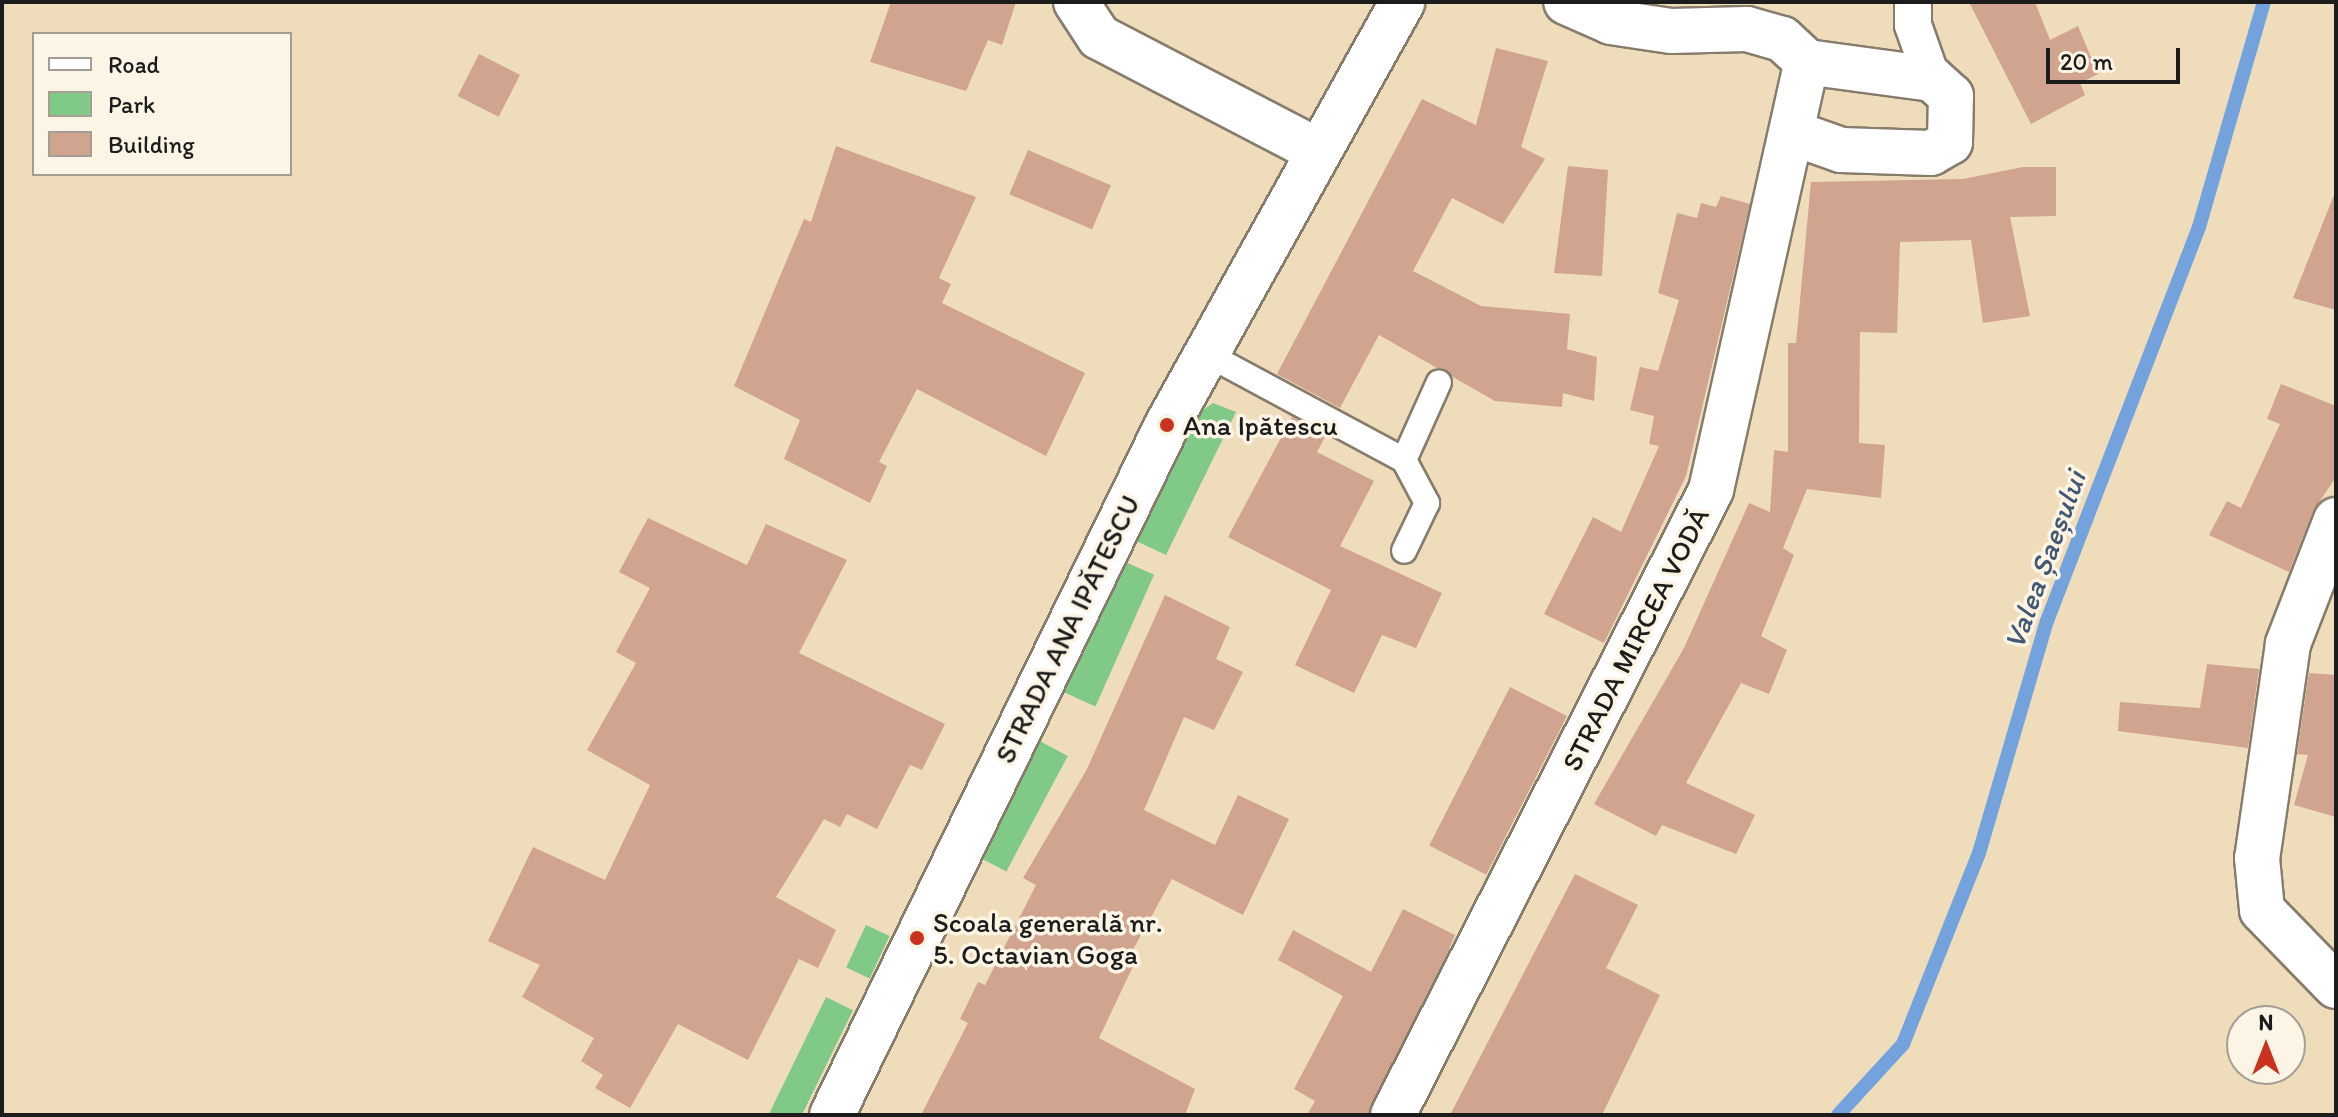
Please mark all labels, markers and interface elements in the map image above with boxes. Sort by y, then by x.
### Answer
legend [32,32,292,176]
scale bar [2050,32,2184,82]
text: 20 m [2060,47,2113,76]
text: Road [108,50,160,79]
text: Park [108,90,155,119]
text: Building [108,130,195,159]
place label: Ana Ipătescu [1183,408,1342,442]
marker: Ana Ipătescu [1158,416,1176,434]
water label: Valea Șaeșului [1996,466,2094,654]
street label: STRADA ANA IPĂTESCU [987,488,1147,770]
street label: STRADA MIRCEA VODĂ [1554,503,1716,775]
place label: Scoala generală nr. 5. Octavian Goga [933,905,1162,971]
marker: Scoala generală nr. 5. Octavian Goga [908,929,926,947]
north arrow [2226,1005,2306,1085]
text: N [2259,1009,2273,1036]

